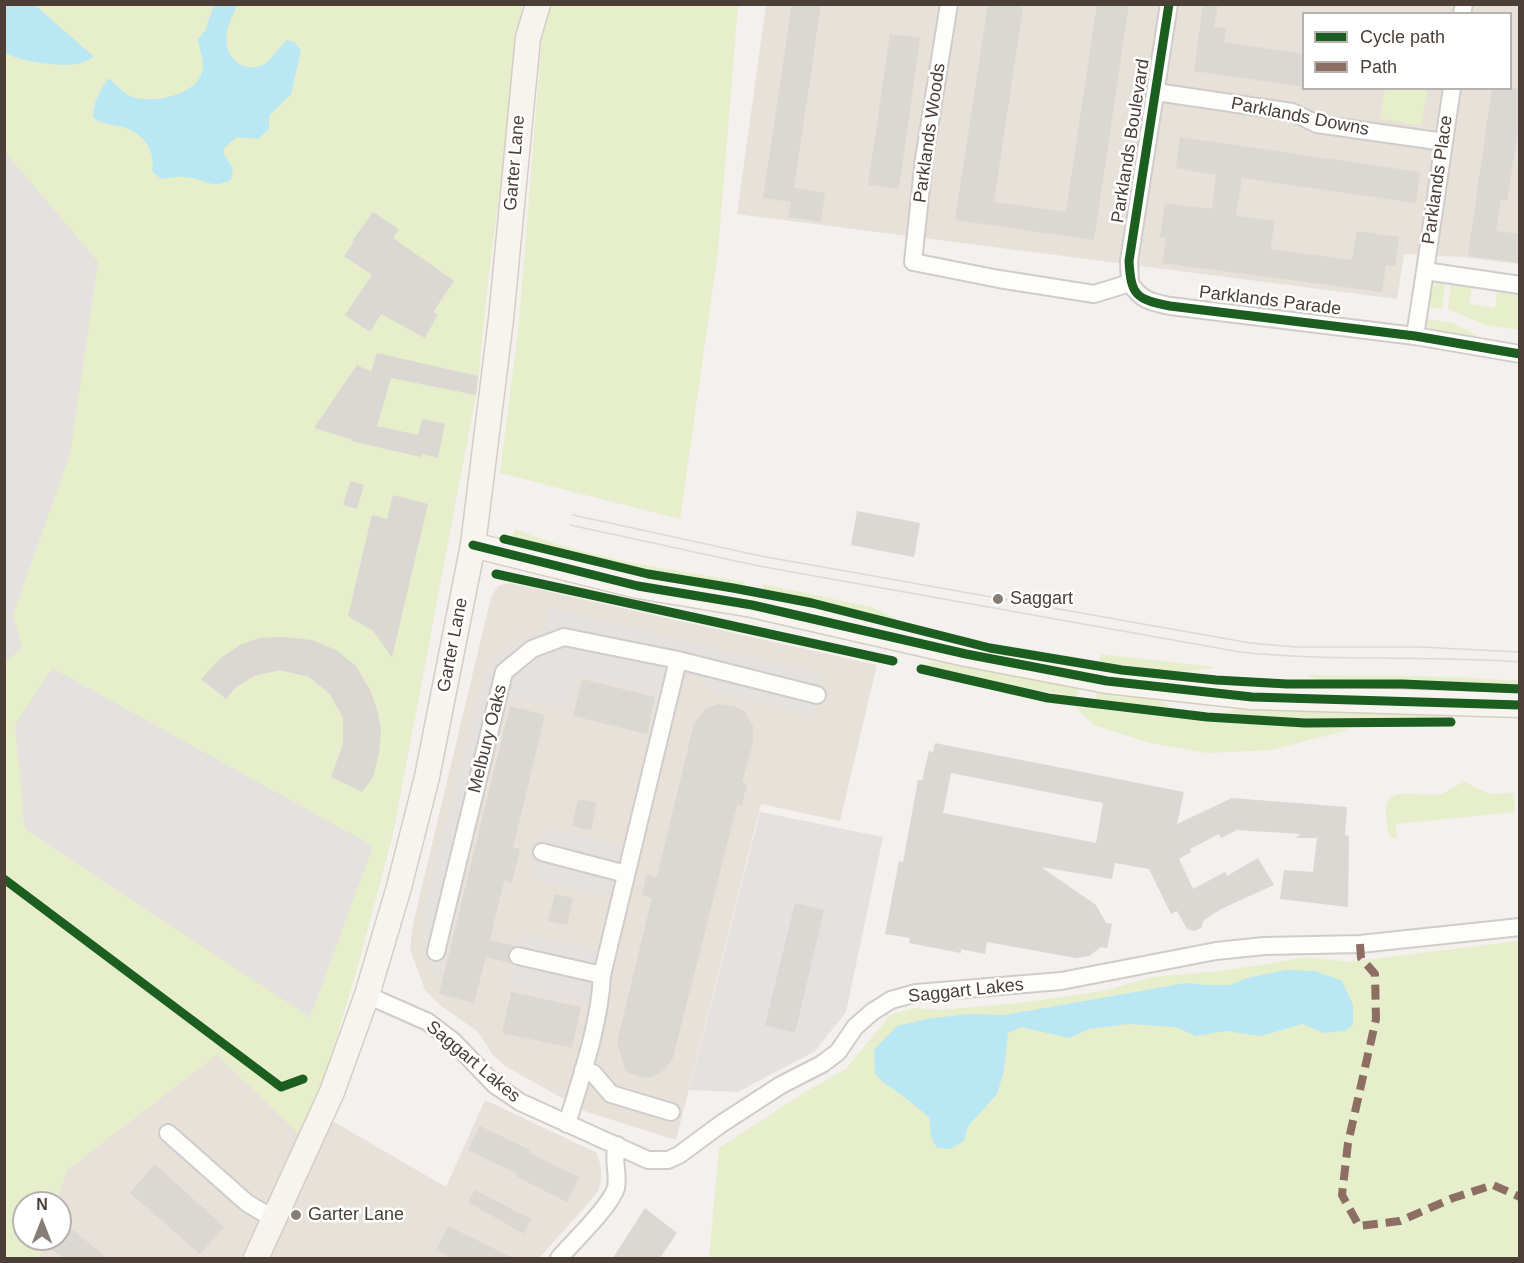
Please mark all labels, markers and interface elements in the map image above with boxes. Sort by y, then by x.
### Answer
legend [1302,12,1512,90]
text: Cycle path [1360,27,1445,47]
street label: Parklands Boulevard [1107,57,1155,225]
text: Path [1360,57,1397,77]
street label: Parklands Woods [910,62,950,204]
street label: Parklands Downs [1229,93,1371,141]
street label: Garter Lane [500,114,530,212]
street label: Parklands Place [1418,114,1458,246]
street label: Parklands Parade [1198,282,1342,320]
place label: Saggart [1010,588,1073,610]
marker: Saggart [991,592,1005,606]
street label: Garter Lane [433,596,473,694]
street label: Melbury Oaks [464,683,512,795]
street label: Saggart Lakes [907,974,1025,1008]
street label: Saggart Lakes [422,1016,524,1108]
north arrow [12,1191,72,1251]
text: N [36,1196,48,1213]
place label: Garter Lane [308,1204,404,1226]
marker: Garter Lane [289,1208,303,1222]

